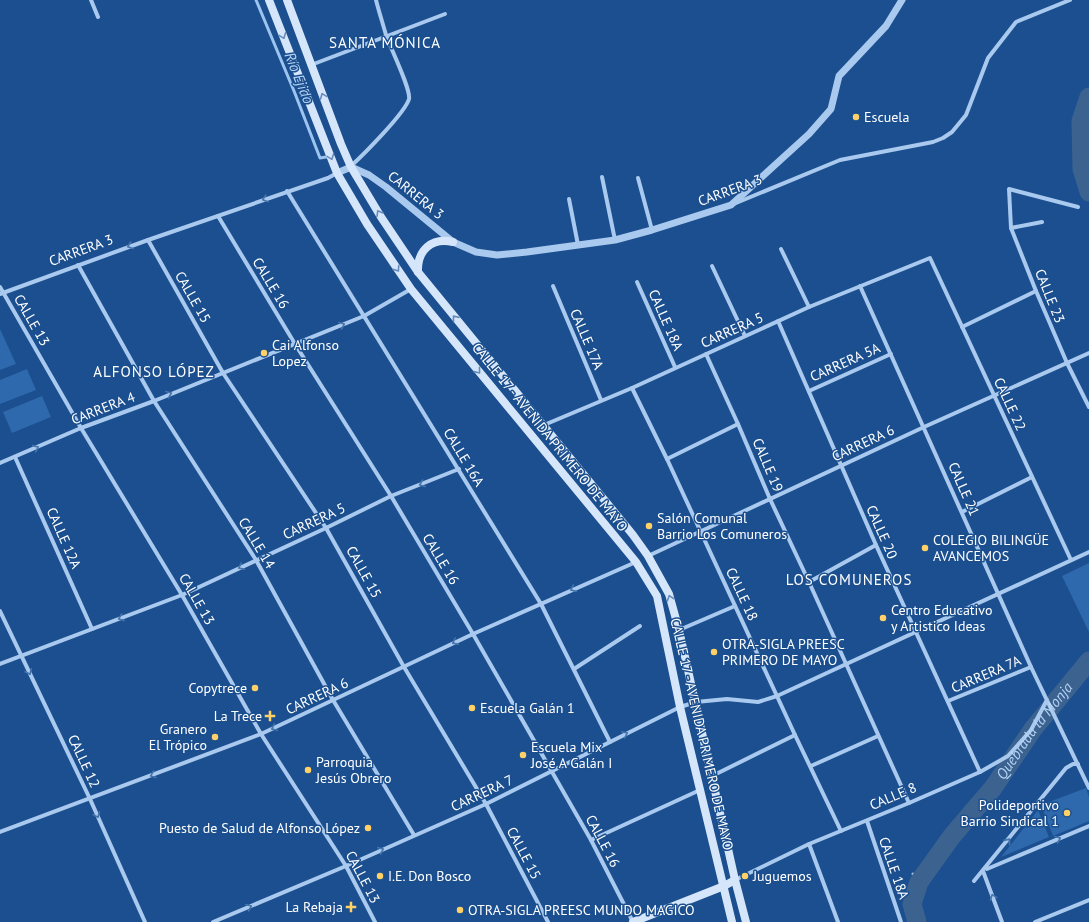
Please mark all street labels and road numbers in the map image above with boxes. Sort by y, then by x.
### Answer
street label: CARRERA 3 [384,167,448,223]
street label: CARRERA 3 [695,170,765,210]
street label: CARRERA 3 [46,230,116,270]
street label: CALLE 16 [249,254,293,312]
street label: CALLE 23 [1031,266,1069,326]
street label: CALLE 15 [171,268,215,326]
street label: CALLE 18A [645,287,688,354]
street label: CALLE 13 [10,291,54,349]
street label: CALLE 17A [566,306,608,373]
street label: CARRERA 5 [698,308,766,352]
street label: CARRERA 5A [807,338,884,385]
street label: CALLE 17 - AVENIDA PRIMERO DE MAYO [468,339,632,535]
street label: CALLE 22 [990,374,1030,434]
street label: CARRERA 4 [69,387,138,428]
street label: CARRERA 6 [829,421,897,465]
street label: CALLE 16A [440,425,489,490]
street label: CALLE 19 [749,435,787,495]
street label: CALLE 21 [944,459,984,519]
street label: CARRERA 5 [280,499,348,543]
street label: CALLE 20 [862,502,902,562]
street label: CALLE 12A [43,505,86,572]
street label: CALLE 14 [235,514,280,572]
street label: CALLE 16 [419,530,463,588]
street label: CALLE 15 [342,543,386,601]
street label: CALLE 18 [722,564,762,624]
street label: CALLE 13 [175,570,219,628]
street label: CALLE 17 - AVENIDA PRIMERO DE MAYO [666,616,738,852]
street label: CARRERA 7A [948,651,1024,697]
street label: CARRERA 6 [283,674,351,718]
street label: CALLE 12 [64,731,104,791]
street label: CARRERA 7 [448,771,516,815]
street label: CALLE 8 [867,778,919,814]
street label: CALLE 16 [582,812,624,870]
street label: CALLE 15 [503,824,545,882]
street label: CALLE 18A [875,834,913,902]
street label: CALLE 13 [342,848,384,906]

